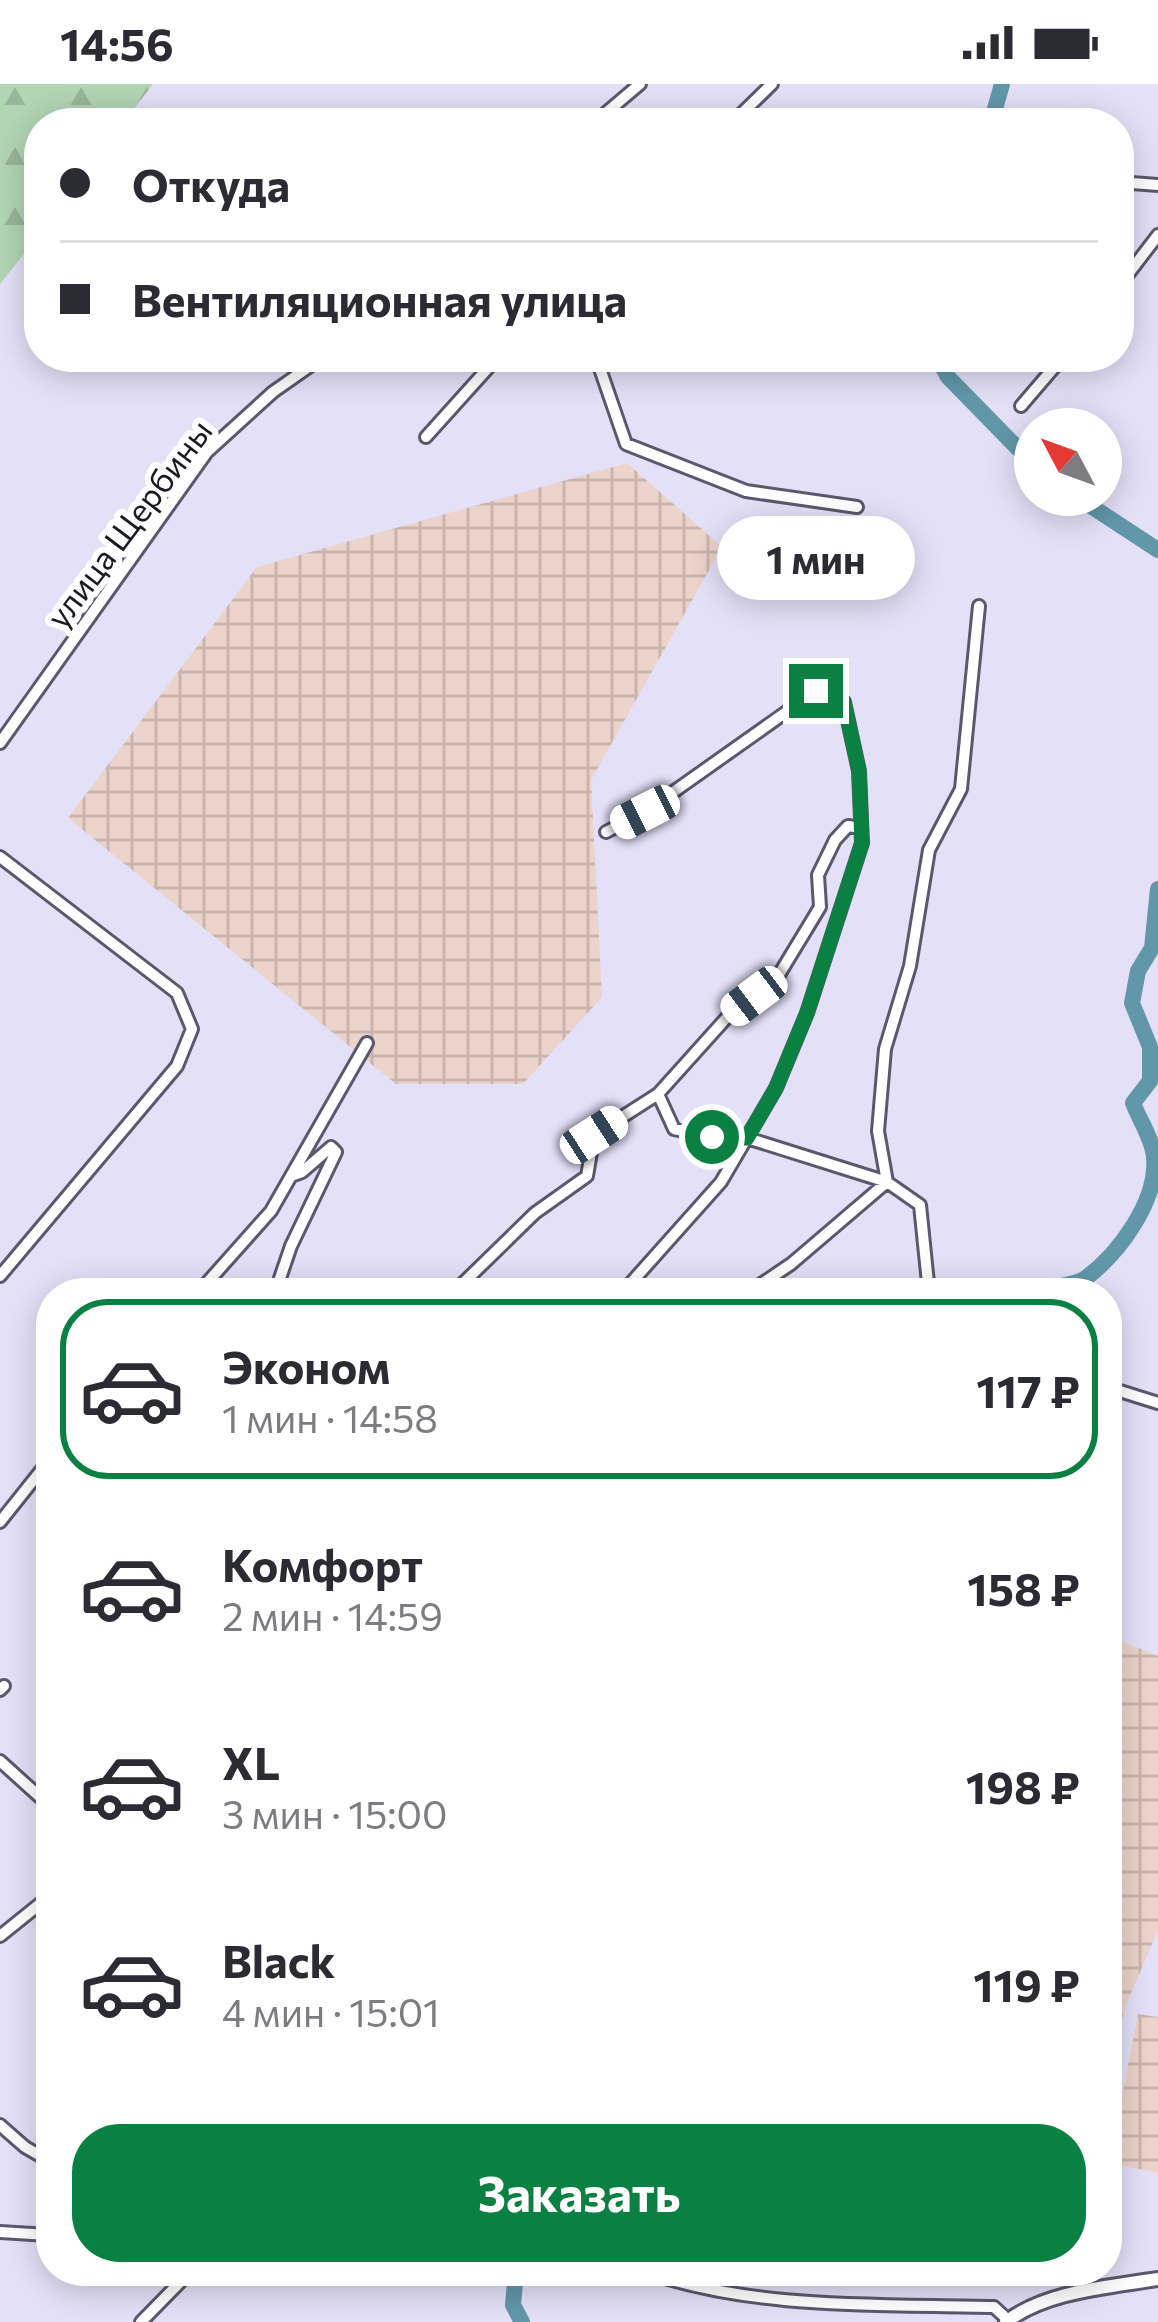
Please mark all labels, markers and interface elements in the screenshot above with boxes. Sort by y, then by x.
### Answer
text: 14:56 [60,15,174,70]
text: Откуда [132,156,290,211]
text: Вентиляционная улица [132,271,627,326]
north arrow [1014,408,1122,516]
map controls [1014,408,1122,516]
street label: улица Щербины [36,411,220,635]
callout: 1 мин [717,517,915,601]
text: 1 мин [766,534,866,582]
route end [789,664,843,718]
car [605,780,685,844]
car [714,960,794,1032]
car [554,1100,634,1170]
route start [685,1110,739,1164]
icon: car [78,1335,186,1443]
text: Эконом [222,1338,390,1393]
text: 117 ₽ [976,1362,1080,1417]
text: 1 мин · 14:58 [222,1393,438,1441]
icon: car [78,1533,186,1641]
text: Комфорт [222,1536,423,1591]
text: 158 ₽ [967,1560,1080,1615]
text: 2 мин · 14:59 [222,1591,443,1639]
icon: car [78,1731,186,1839]
text: XL [222,1734,280,1789]
text: 198 ₽ [966,1758,1080,1813]
text: 3 мин · 15:00 [222,1789,447,1837]
icon: car [78,1929,186,2037]
text: Black [222,1932,335,1987]
text: 119 ₽ [973,1956,1080,2011]
text: 4 мин · 15:01 [222,1987,440,2035]
button: Заказать [72,2124,1086,2262]

